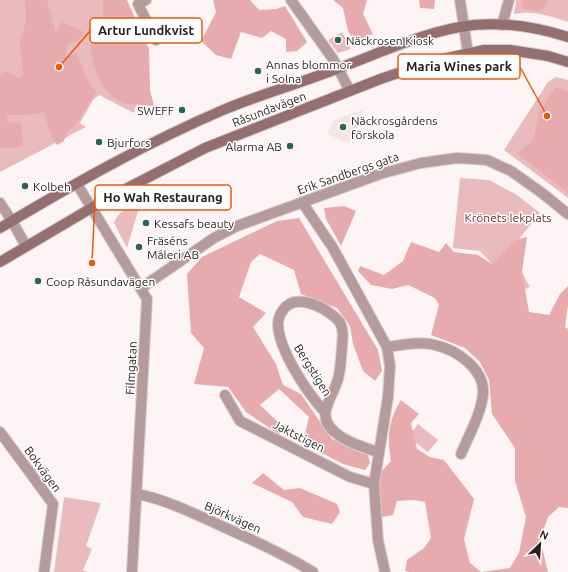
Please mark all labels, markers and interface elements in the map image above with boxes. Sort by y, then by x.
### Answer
callout: Artur Lundkvist [90,18,202,43]
text: Artur Lundkvist [98,23,194,37]
place label: Näckrosen Kiosk [346,34,434,47]
marker: Näckrosen Kiosk [333,35,343,45]
callout: Maria Wines park [398,54,520,79]
place label: Annas blommor i Solna [266,58,352,85]
text: Maria Wines park [406,59,513,73]
marker: Annas blommor i Solna [253,66,263,76]
street label: Råsundavägen [230,89,308,129]
place label: SWEFF [137,104,174,117]
marker: SWEFF [177,105,187,115]
place label: Näckrosgårdens förskola [351,114,437,141]
marker: Näckrosgårdens förskola [338,122,348,132]
place label: Bjurfors [107,136,150,149]
marker: Bjurfors [94,137,104,147]
place label: Alarma AB [226,140,282,153]
marker: Alarma AB [285,141,295,151]
street label: Erik Sandbergs gata [296,150,400,196]
place label: Kolbeh [33,180,71,193]
marker: Kolbeh [20,181,30,191]
callout: Ho Wah Restaurang [95,185,231,210]
text: Ho Wah Restaurang [103,190,223,204]
park label: Krönets lekplats [464,211,552,224]
place label: Kessafs beauty [154,217,234,230]
marker: Kessafs beauty [141,218,151,228]
place label: Fräséns Måleri AB [147,234,199,261]
marker: Fräséns Måleri AB [134,242,144,252]
place label: Coop Råsundavägen [46,275,155,288]
marker: Coop Råsundavägen [33,276,43,286]
street label: Filmgatan [123,341,139,395]
street label: Bergstigen [292,342,334,398]
street label: Jaktstigen [271,417,327,455]
street label: Bokvägen [22,444,64,494]
street label: Björkvägen [203,499,263,535]
north arrow [520,524,560,564]
text: N [538,528,550,542]

